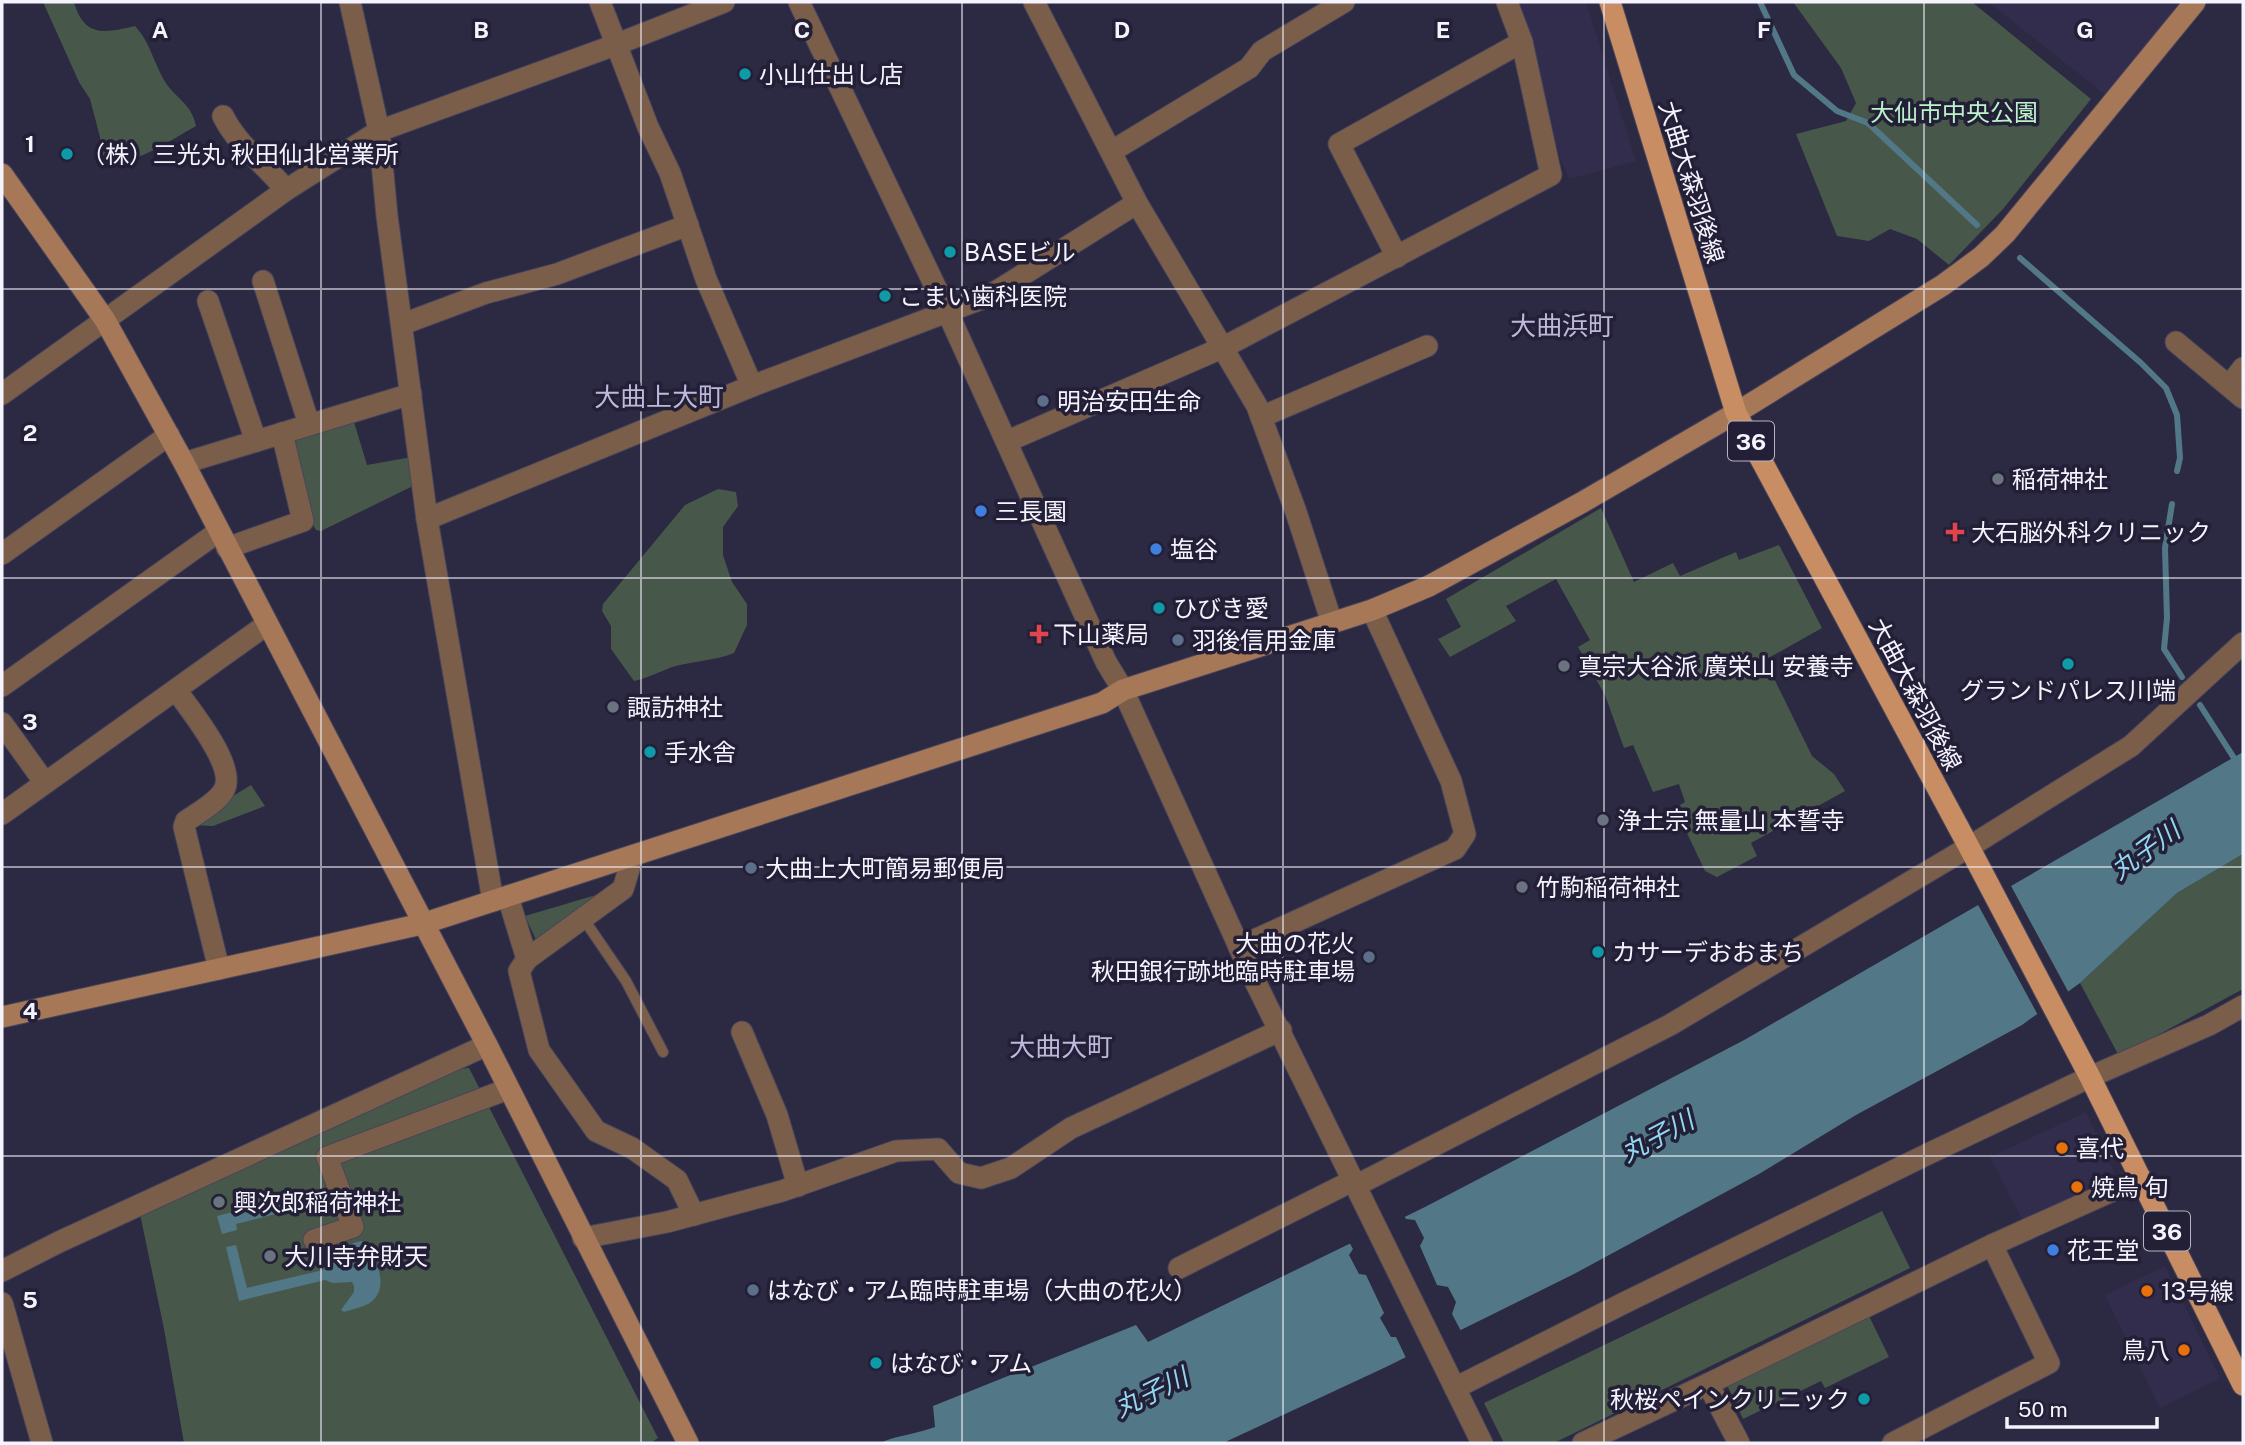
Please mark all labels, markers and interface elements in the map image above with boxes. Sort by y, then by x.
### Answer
text: A [152,16,169,43]
text: B [473,16,489,43]
text: C [794,16,810,43]
text: D [1114,16,1130,43]
text: E [1436,16,1450,43]
text: F [1757,16,1771,43]
text: G [2076,16,2094,43]
place label: 小山仕出し店 [759,60,903,88]
marker: 小山仕出し店 [737,66,753,82]
street label: 大曲大森羽後線 [1654,98,1730,266]
park label: 大仙市中央公園 [1870,98,2038,126]
text: 1 [25,130,35,157]
place label: （株）三光丸 秋田仙北営業所 [81,140,399,168]
marker: （株）三光丸 秋田仙北営業所 [59,146,75,162]
place label: BASEビル [964,238,1076,266]
marker: BASEビル [942,244,958,260]
place label: こまい歯科医院 [899,282,1067,310]
marker: こまい歯科医院 [877,288,893,304]
district label: 大曲浜町 [1510,310,1614,341]
district label: 大曲上大町 [594,381,724,412]
place label: 明治安田生命 [1057,387,1201,415]
marker: 明治安田生命 [1035,393,1051,409]
text: 2 [23,419,37,446]
road number: 36 [1728,422,1774,461]
place label: 稲荷神社 [2012,465,2108,493]
marker: 稲荷神社 [1990,471,2006,487]
place label: 三長園 [995,497,1067,525]
marker: 三長園 [973,503,989,519]
place label: 大石脳外科クリニック [1971,518,2211,546]
marker: 大石脳外科クリニック [1945,522,1965,542]
place label: 塩谷 [1170,535,1218,563]
marker: 塩谷 [1148,541,1164,557]
place label: ひびき愛 [1173,594,1269,622]
marker: ひびき愛 [1151,600,1167,616]
street label: 大曲大森羽後線 [1864,613,1968,775]
place label: 下山薬局 [1053,620,1149,648]
marker: 下山薬局 [1031,626,1047,642]
place label: 羽後信用金庫 [1192,626,1336,654]
marker: 羽後信用金庫 [1170,632,1186,648]
place label: 真宗大谷派 廣栄山 安養寺 [1578,652,1854,680]
marker: グランドパレス川端 [2060,656,2076,672]
marker: 真宗大谷派 廣栄山 安養寺 [1556,658,1572,674]
place label: グランドパレス川端 [1960,676,2176,704]
place label: 諏訪神社 [627,693,723,721]
marker: 諏訪神社 [605,699,621,715]
text: 3 [22,708,38,735]
place label: 手水舎 [664,738,736,766]
marker: 手水舎 [642,744,658,760]
place label: 浄土宗 無量山 本誓寺 [1617,806,1845,834]
marker: 浄土宗 無量山 本誓寺 [1595,812,1611,828]
water label: 丸子川 [2104,813,2188,885]
place label: 大曲上大町簡易郵便局 [765,854,1005,882]
marker: 大曲上大町簡易郵便局 [743,860,759,876]
place label: 竹駒稲荷神社 [1536,873,1680,901]
marker: 竹駒稲荷神社 [1514,879,1530,895]
place label: 大曲の花火 秋田銀行跡地臨時駐車場 [1091,929,1355,985]
place label: カサーデおおまち [1612,938,1804,966]
marker: カサーデおおまち [1590,944,1606,960]
marker: 大曲の花火 秋田銀行跡地臨時駐車場 [1361,949,1377,965]
text: 4 [22,997,38,1024]
district label: 大曲大町 [1009,1031,1113,1062]
water label: 丸子川 [1615,1103,1701,1168]
place label: 喜代 [2076,1134,2124,1162]
marker: 喜代 [2054,1140,2070,1156]
place label: 焼鳥 旬 [2091,1173,2169,1201]
marker: 焼鳥 旬 [2069,1179,2085,1195]
place label: 興次郎稲荷神社 [233,1188,401,1216]
marker: 興次郎稲荷神社 [211,1194,227,1210]
road number: 36 [2144,1212,2190,1250]
place label: 花王堂 [2067,1236,2139,1264]
place label: 大川寺弁財天 [284,1242,428,1270]
marker: 花王堂 [2045,1242,2061,1258]
marker: 大川寺弁財天 [262,1248,278,1264]
place label: はなび・アム臨時駐車場（大曲の花火） [767,1276,1197,1304]
place label: 13号線 [2161,1277,2234,1305]
marker: はなび・アム臨時駐車場（大曲の花火） [745,1282,761,1298]
marker: 13号線 [2139,1283,2155,1299]
text: 5 [22,1286,38,1313]
place label: 鳥八 [2122,1336,2170,1364]
marker: 鳥八 [2176,1342,2192,1358]
place label: はなび・アム [890,1349,1032,1377]
marker: はなび・アム [868,1355,884,1371]
water label: 丸子川 [1109,1360,1196,1423]
place label: 秋桜ペインクリニック [1610,1385,1850,1413]
scale bar [2007,1386,2158,1430]
marker: 秋桜ペインクリニック [1856,1391,1872,1407]
text: 50 m [2018,1397,2068,1422]

